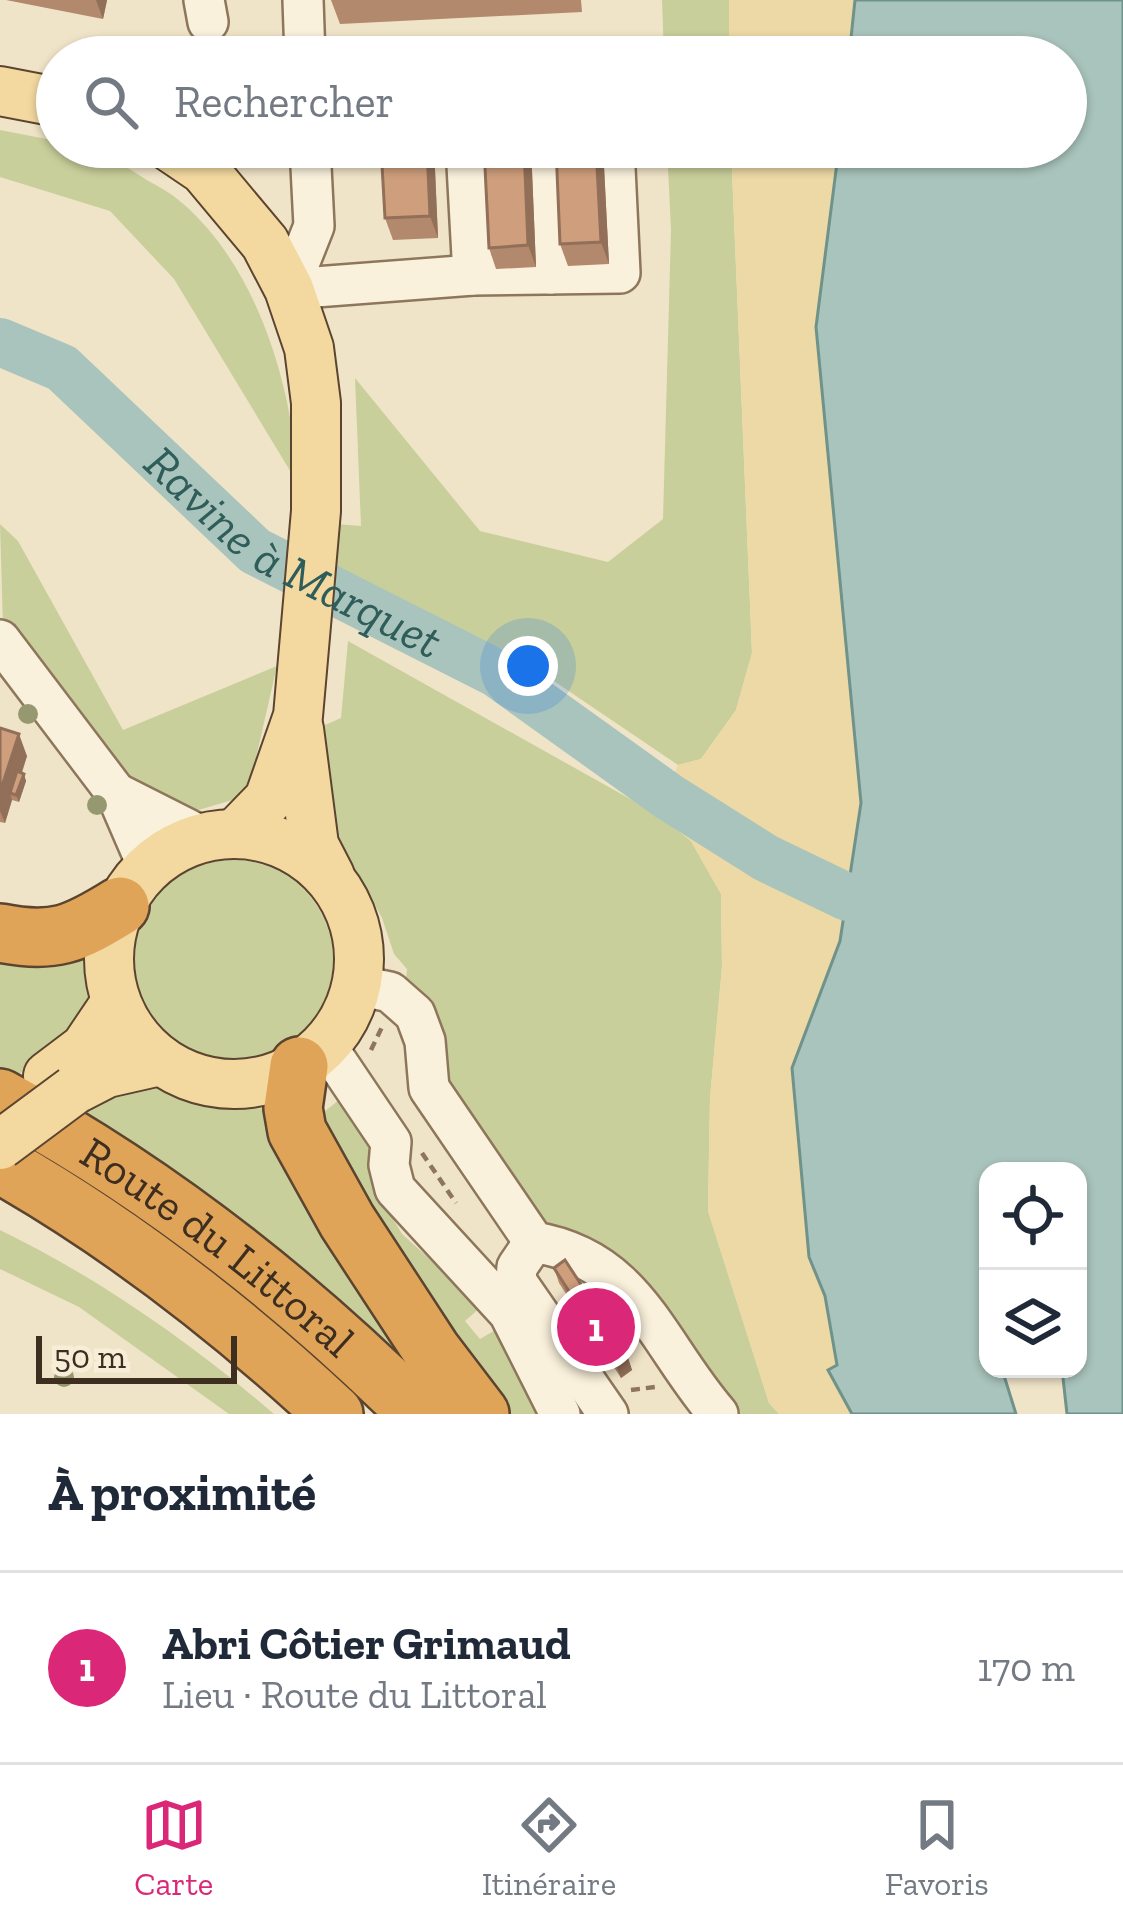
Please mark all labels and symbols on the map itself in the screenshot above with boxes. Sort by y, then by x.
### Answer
water label: Ravine à Marquet [133,434,451,670]
your location [498,636,558,696]
street label: Route du Littoral [71,1126,365,1368]
pin: 1 [557,1282,635,1372]
scale bar [36,1330,237,1383]

